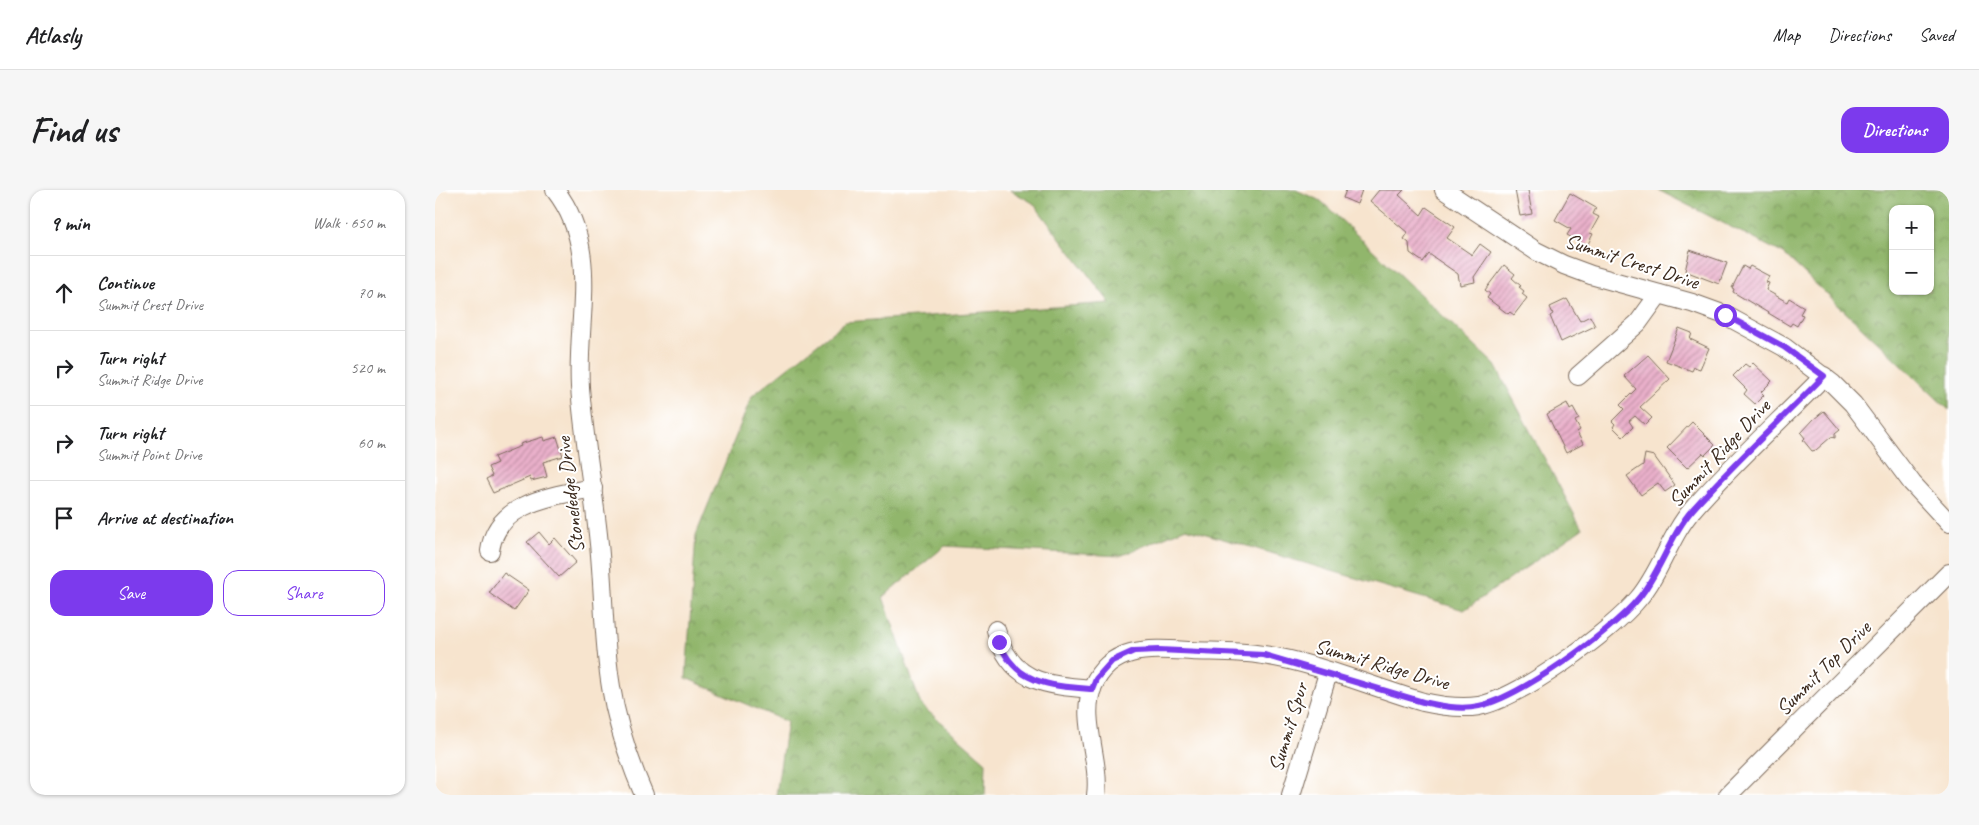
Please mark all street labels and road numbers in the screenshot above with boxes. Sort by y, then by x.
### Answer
street label: Summit Crest Drive [1562,227,1703,295]
street label: Summit Ridge Drive [1662,393,1776,512]
street label: Stoneledge Drive [550,434,590,554]
street label: Summit Top Drive [1770,614,1877,721]
street label: Summit Ridge Drive [1312,632,1453,696]
street label: Summit Spur [1262,678,1314,775]

